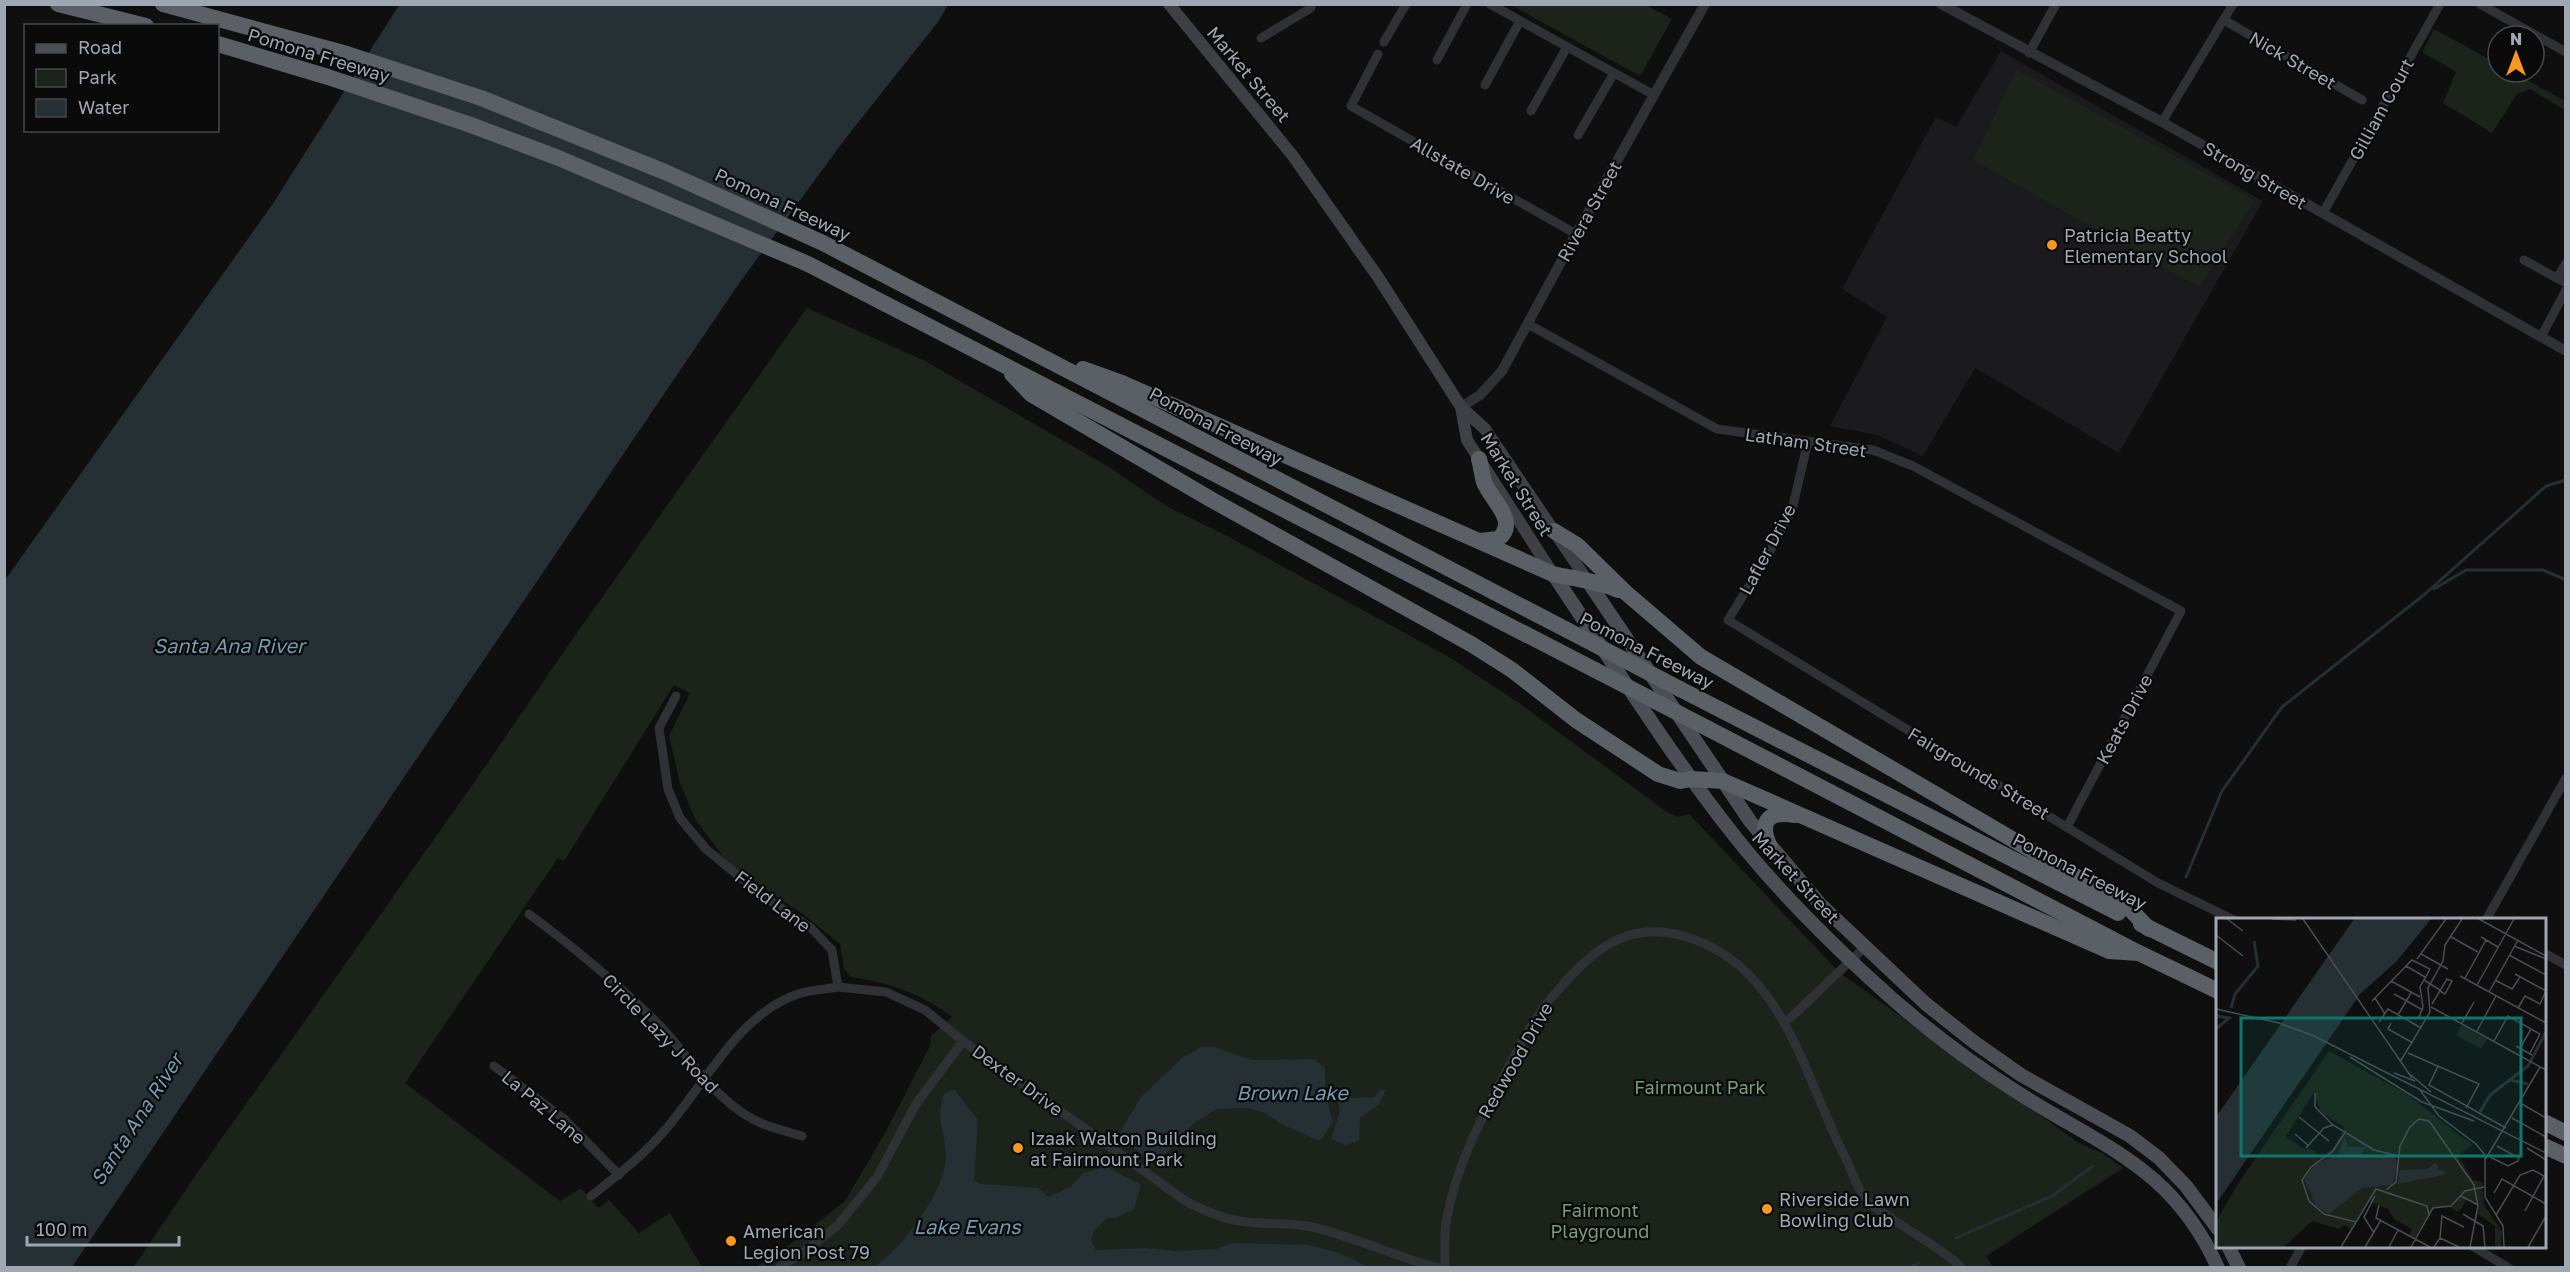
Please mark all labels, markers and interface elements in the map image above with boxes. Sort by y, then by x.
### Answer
street label: Market Street [1203,22,1295,126]
street label: Pomona Freeway [245,23,393,87]
legend [24,24,219,132]
north arrow [2486,24,2546,84]
street label: Nick Street [2246,26,2340,94]
text: N [2510,29,2522,49]
text: Road [78,36,122,58]
street label: Gilliam Court [2344,54,2418,164]
text: Park [78,66,117,88]
text: Water [78,96,129,118]
street label: Allstate Drive [1407,131,1519,209]
street label: Strong Street [2199,136,2311,214]
street label: Rivera Street [1552,157,1626,265]
street label: Pomona Freeway [712,163,854,245]
place label: Patricia Beatty Elementary School [2064,224,2228,267]
marker: Patricia Beatty Elementary School [2045,238,2059,252]
street label: Pomona Freeway [1146,382,1286,470]
street label: Latham Street [1744,423,1868,461]
street label: Market Street [1476,428,1558,540]
street label: Lafler Drive [1734,500,1800,598]
street label: Pomona Freeway [1576,607,1718,693]
water label: Santa Ana River [153,633,308,657]
street label: Keats Drive [2091,670,2157,768]
street label: Fairgrounds Street [1904,722,2054,824]
street label: Market Street [1748,826,1844,928]
street label: Pomona Freeway [2009,828,2151,914]
street label: Field Lane [731,865,815,937]
inset map [2216,918,2546,1248]
street label: Circle Lazy J Road [598,969,724,1097]
street label: Redwood Drive [1473,998,1557,1122]
street label: Dexter Drive [968,1040,1068,1120]
water label: Santa Ana River [85,1046,189,1189]
street label: La Paz Lane [498,1066,590,1148]
park label: Fairmount Park [1634,1076,1766,1098]
water label: Brown Lake [1236,1080,1349,1104]
place label: Izaak Walton Building at Fairmount Park [1030,1127,1217,1170]
marker: Izaak Walton Building at Fairmount Park [1011,1141,1025,1155]
place label: Riverside Lawn Bowling Club [1779,1188,1910,1231]
park label: Fairmont Playground [1551,1199,1649,1242]
marker: Riverside Lawn Bowling Club [1760,1202,1774,1216]
scale bar [27,1209,178,1247]
water label: Lake Evans [913,1214,1022,1238]
text: 100 m [36,1218,87,1240]
place label: American Legion Post 79 [743,1220,870,1263]
marker: American Legion Post 79 [724,1234,738,1248]

